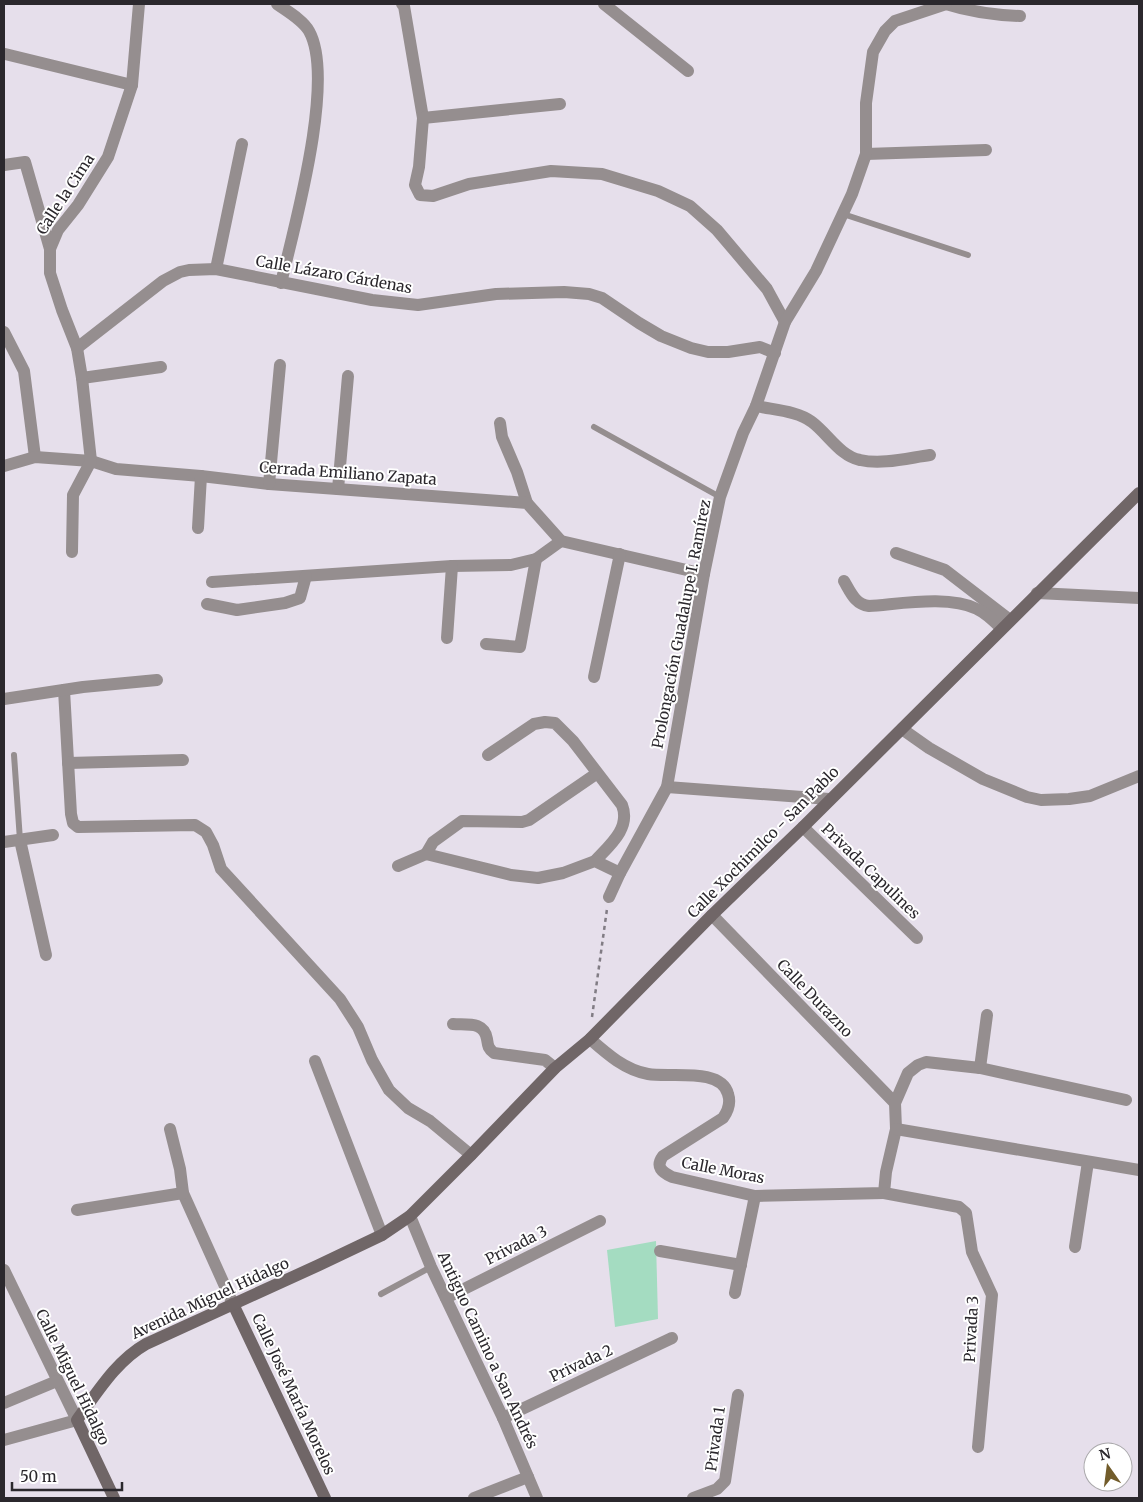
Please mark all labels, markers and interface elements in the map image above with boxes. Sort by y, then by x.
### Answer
street label: Calle la Cima [32,150,98,238]
street label: Calle Lázaro Cárdenas [254,251,414,297]
street label: Cerrada Emiliano Zapata [259,457,437,489]
street label: Prolongación Guadalupe I. Ramírez [648,498,714,750]
street label: Calle Xochimilco - San Pablo [683,762,843,922]
street label: Privada Capulines [818,819,924,923]
street label: Calle Durazno [773,955,857,1041]
street label: Calle Moras [680,1153,766,1187]
street label: Privada 3 [482,1221,550,1269]
street label: Antiguo Camino a San Andrés [433,1248,542,1452]
street label: Avenida Miguel Hidalgo [127,1253,292,1343]
street label: Privada 3 [960,1295,982,1363]
street label: Calle Miguel Hidalgo [32,1306,114,1448]
street label: Calle José María Morelos [248,1310,340,1478]
street label: Privada 2 [547,1340,616,1386]
street label: Privada 1 [701,1405,729,1473]
north arrow [1083,1442,1133,1492]
text: N [1097,1444,1112,1464]
scale bar [12,1460,122,1492]
text: 50 m [20,1467,57,1486]

